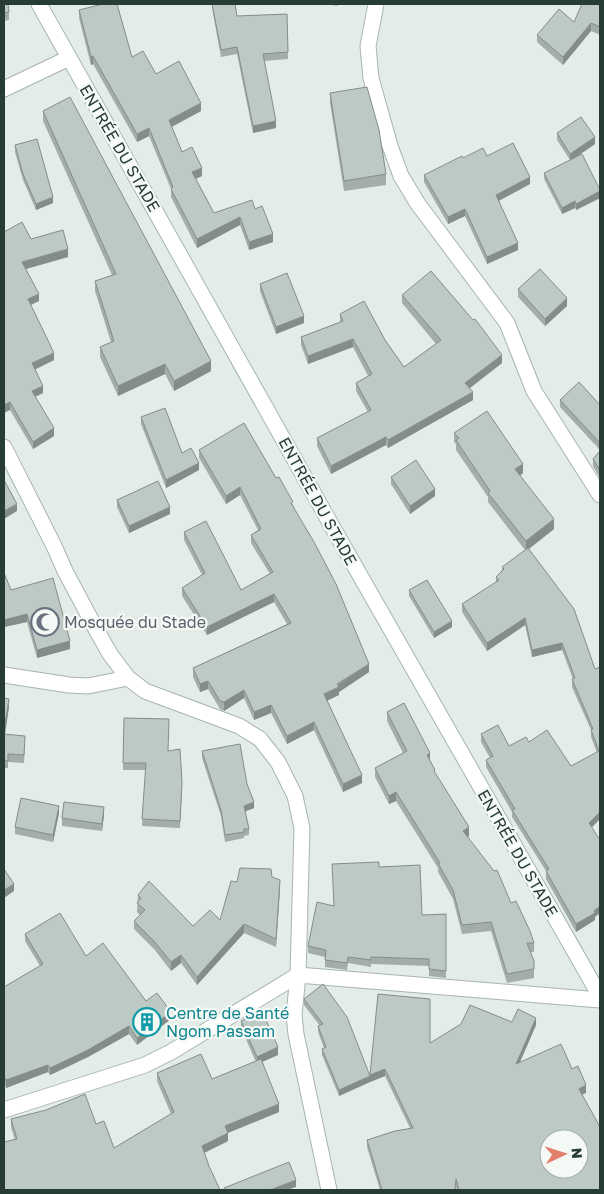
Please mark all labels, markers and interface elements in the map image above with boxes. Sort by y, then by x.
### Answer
street label: ENTRÉE DU STADE [75,81,165,215]
street label: ENTRÉE DU STADE [274,433,362,569]
mosque icon: Mosquée du Stade [30,607,60,637]
place label: Mosquée du Stade [64,612,206,632]
street label: ENTRÉE DU STADE [473,786,563,920]
place label: Centre de Santé Ngom Passam [166,1003,289,1041]
building icon: Centre de Santé Ngom Passam [132,1007,162,1037]
north arrow [539,1129,589,1179]
text: N [569,1147,586,1159]

